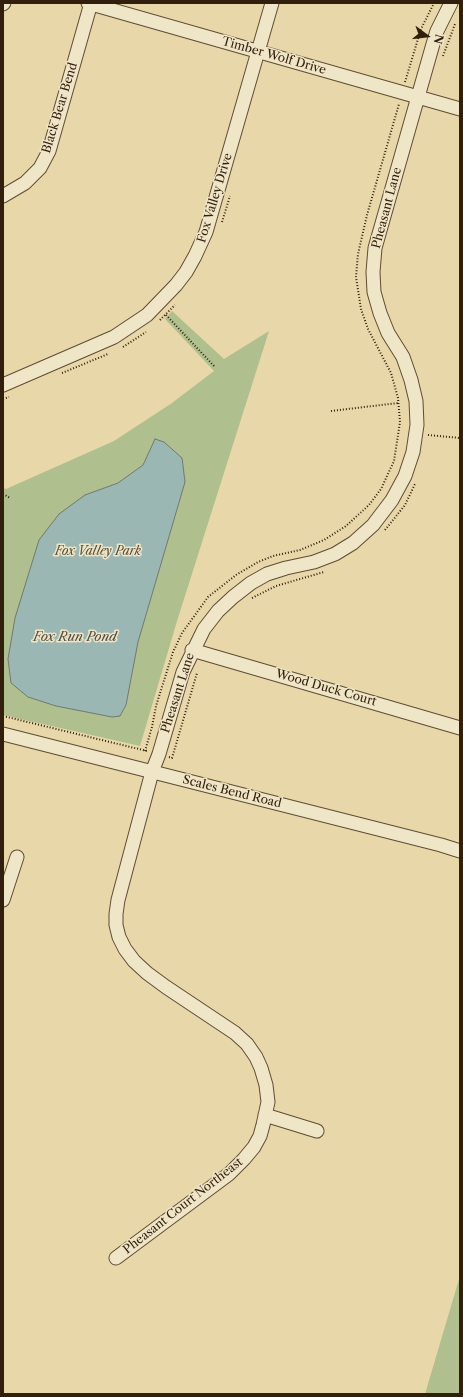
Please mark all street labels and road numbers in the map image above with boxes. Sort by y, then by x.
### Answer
street label: Timber Wolf Drive [220,34,328,78]
street label: Black Bear Bend [39,61,81,155]
street label: Fox Valley Drive [195,151,235,245]
street label: Pheasant Lane [369,166,405,250]
street label: Pheasant Lane [158,651,198,735]
street label: Wood Duck Court [274,667,378,709]
street label: Scales Bend Road [181,773,283,811]
street label: Pheasant Court Northeast [120,1155,246,1257]

